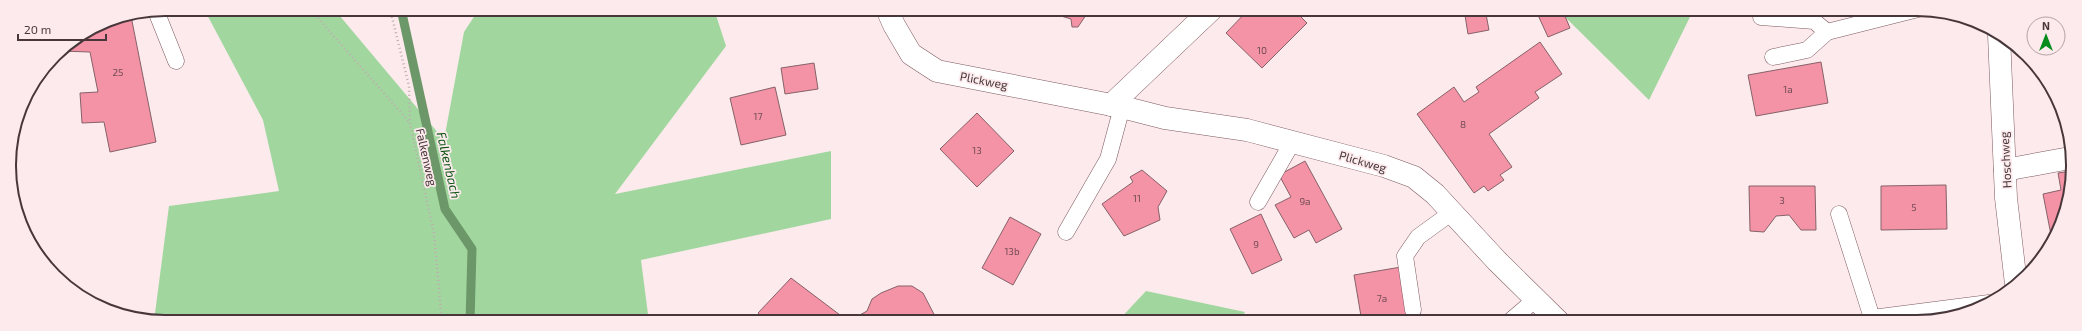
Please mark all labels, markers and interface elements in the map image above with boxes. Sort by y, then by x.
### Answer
scale bar [18,16,106,42]
north arrow [2026,16,2066,56]
text: N [2042,19,2050,32]
text: 20 m [24,22,51,36]
house number: 10 [1257,44,1267,56]
house number: 25 [113,66,123,78]
street label: Plickweg [959,68,1009,92]
house number: 1a [1783,83,1793,95]
house number: 17 [753,110,763,122]
house number: 8 [1460,118,1466,130]
street label: Falkenweg [414,127,440,187]
water label: Falkenbach [434,130,464,200]
street label: Hoschweg [1997,131,2013,189]
house number: 13 [972,144,982,156]
street label: Plickweg [1338,148,1389,175]
house number: 11 [1133,192,1141,204]
house number: 3 [1779,194,1785,206]
house number: 9a [1299,195,1311,207]
house number: 5 [1911,201,1917,213]
house number: 9 [1253,238,1259,250]
house number: 13b [1004,245,1020,257]
house number: 7a [1377,292,1387,304]

